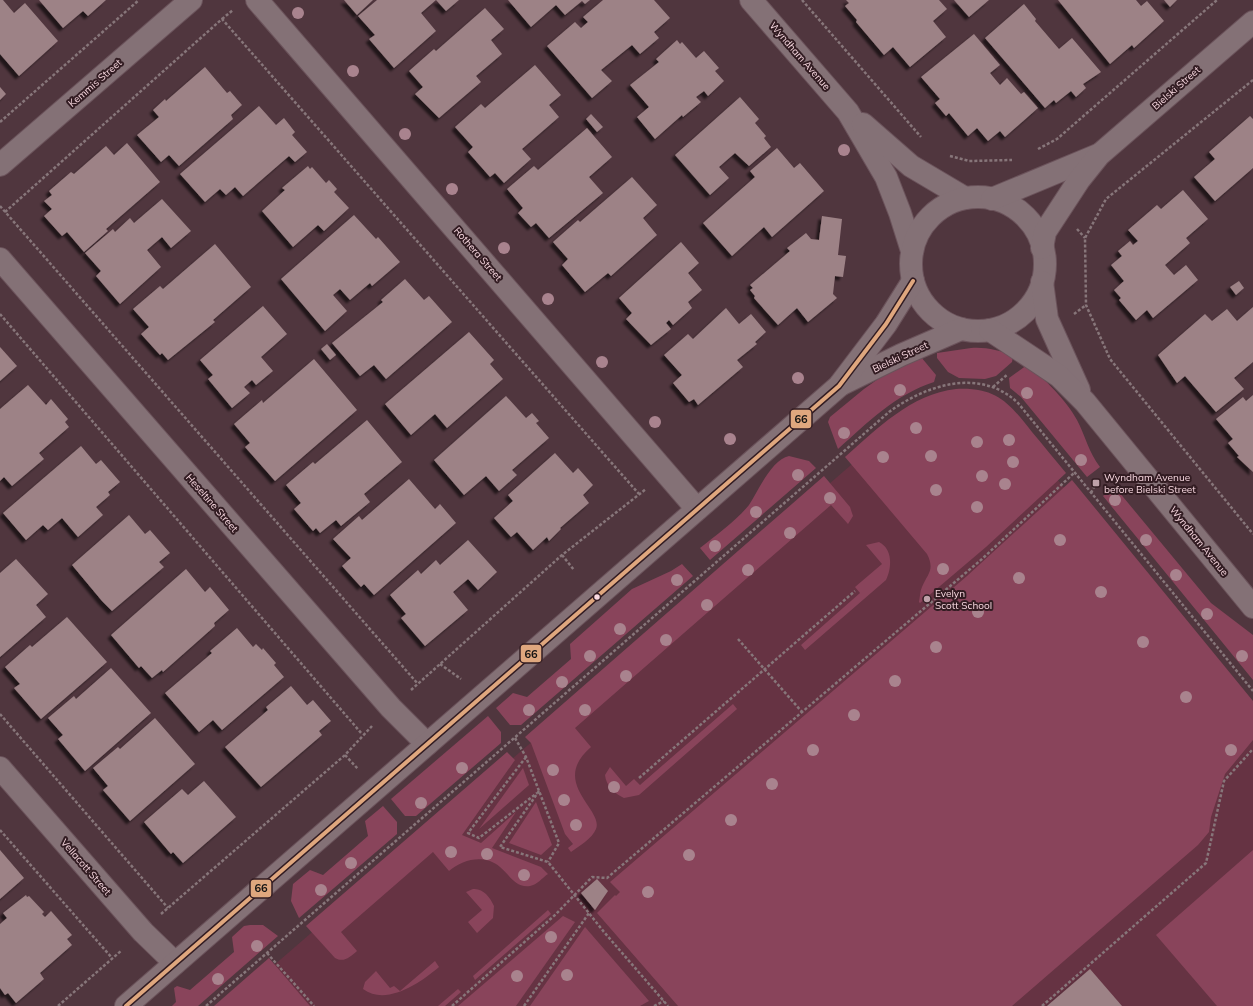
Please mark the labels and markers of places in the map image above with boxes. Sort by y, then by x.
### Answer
place label: Wyndham Avenue before Bielski Street [1104,471,1196,496]
marker: Wyndham Avenue before Bielski Street [1091,478,1101,488]
place label: Evelyn Scott School [935,587,992,612]
unlabelled marker [592,592,602,602]
marker: Evelyn Scott School [922,594,932,604]

